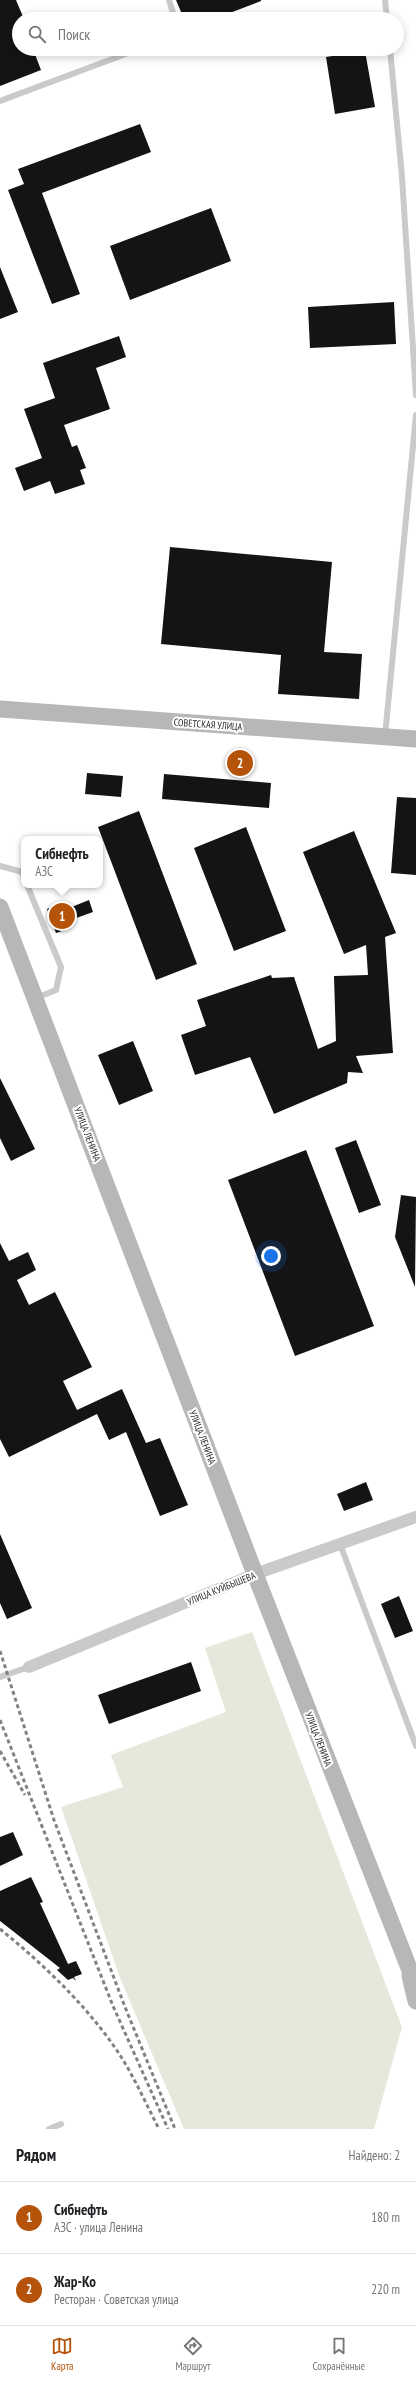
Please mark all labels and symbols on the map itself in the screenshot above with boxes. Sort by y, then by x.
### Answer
street label: СОВЕТСКАЯ УЛИЦА [173,716,243,733]
pin: 2 [227,748,253,778]
pin: 1 [49,901,75,931]
street label: УЛИЦА ЛЕНИНА [71,1105,104,1163]
your location [261,1246,281,1266]
street label: УЛИЦА ЛЕНИНА [186,1408,219,1466]
street label: УЛИЦА КУЙБЫШЕВА [185,1569,258,1608]
street label: УЛИЦА ЛЕНИНА [302,1710,335,1768]

